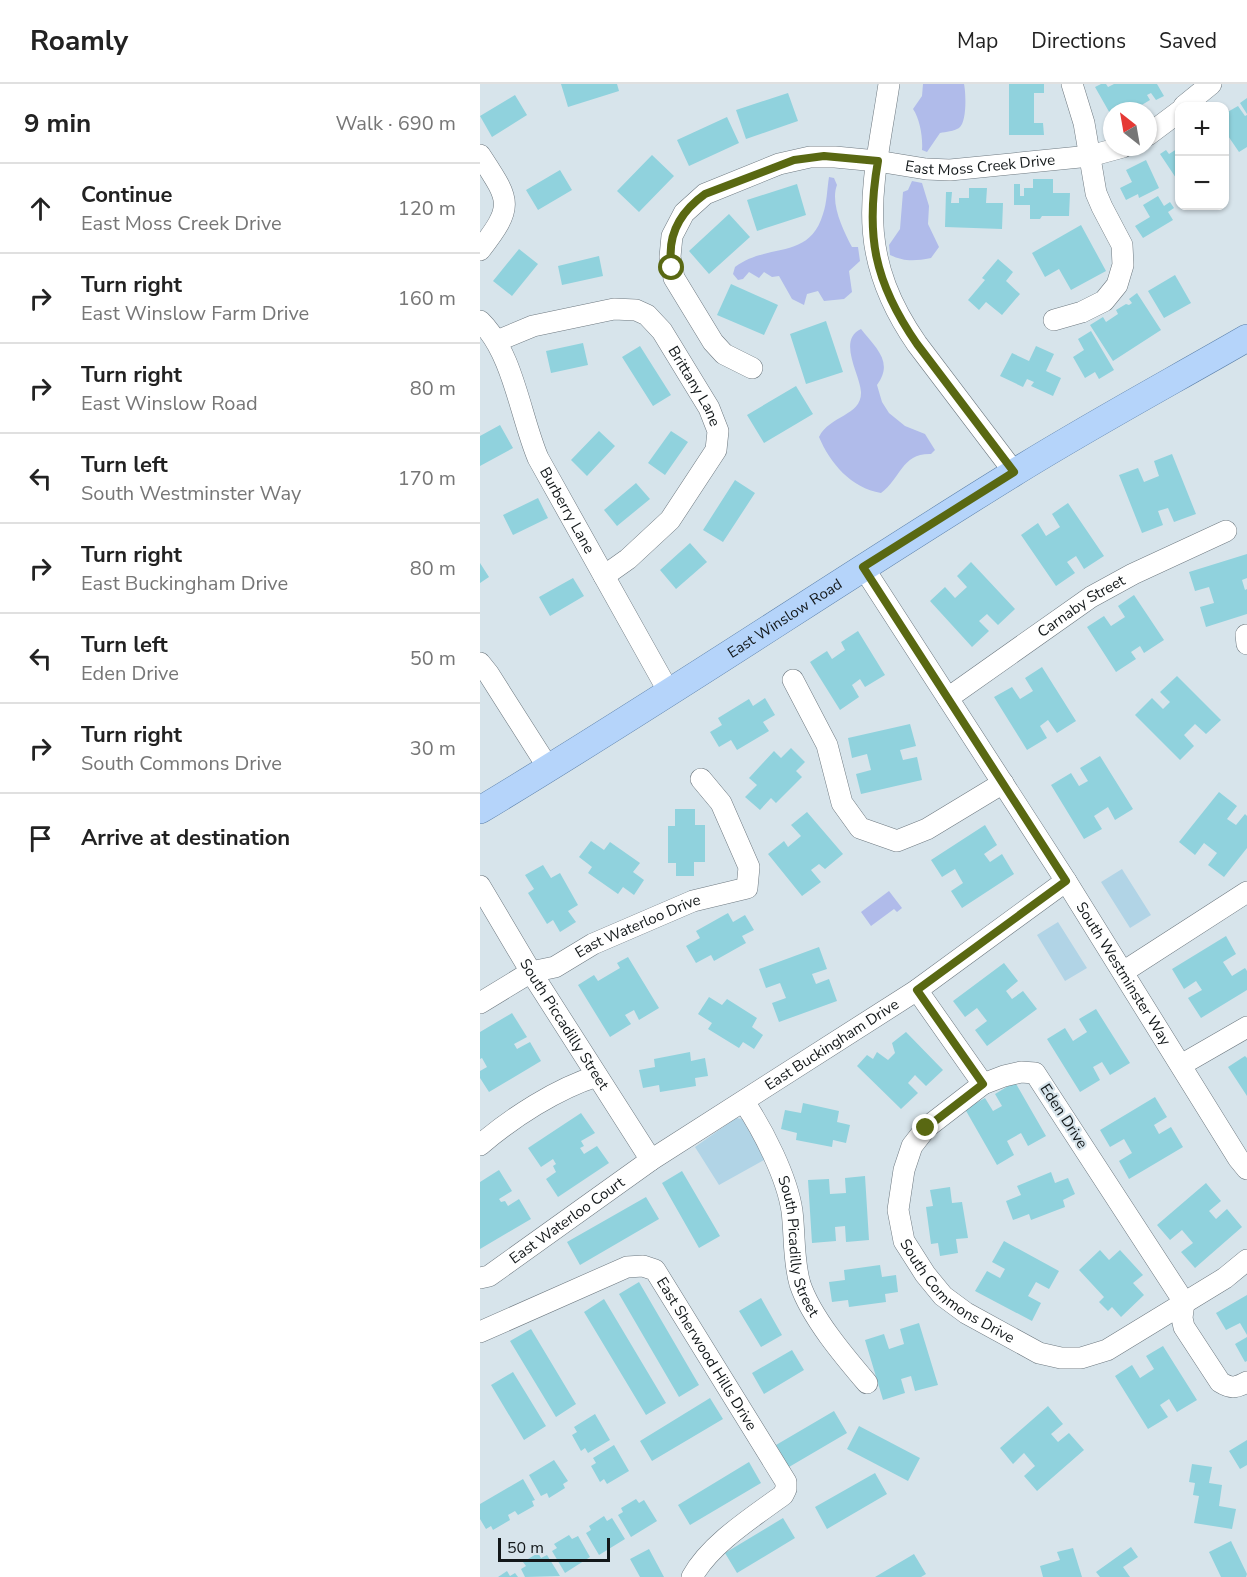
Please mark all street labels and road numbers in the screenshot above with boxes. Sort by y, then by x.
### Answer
street label: East Moss Creek Drive [904,150,1056,180]
street label: Brittany Lane [663,342,725,429]
street label: Burberry Lane [535,463,599,557]
street label: Carnaby Street [1033,570,1129,642]
street label: East Winslow Road [724,574,846,663]
street label: East Waterloo Drive [571,890,702,963]
street label: South Westminster Way [1071,898,1176,1049]
street label: South Piccadilly Street [515,955,614,1094]
street label: East Buckingham Drive [761,994,903,1095]
street label: Eden Drive [1036,1080,1092,1152]
street label: East Waterloo Court [505,1172,629,1268]
street label: South Picadilly Street [773,1173,824,1321]
street label: South Commons Drive [895,1235,1018,1348]
street label: East Sherwood Hills Drive [652,1273,762,1434]

